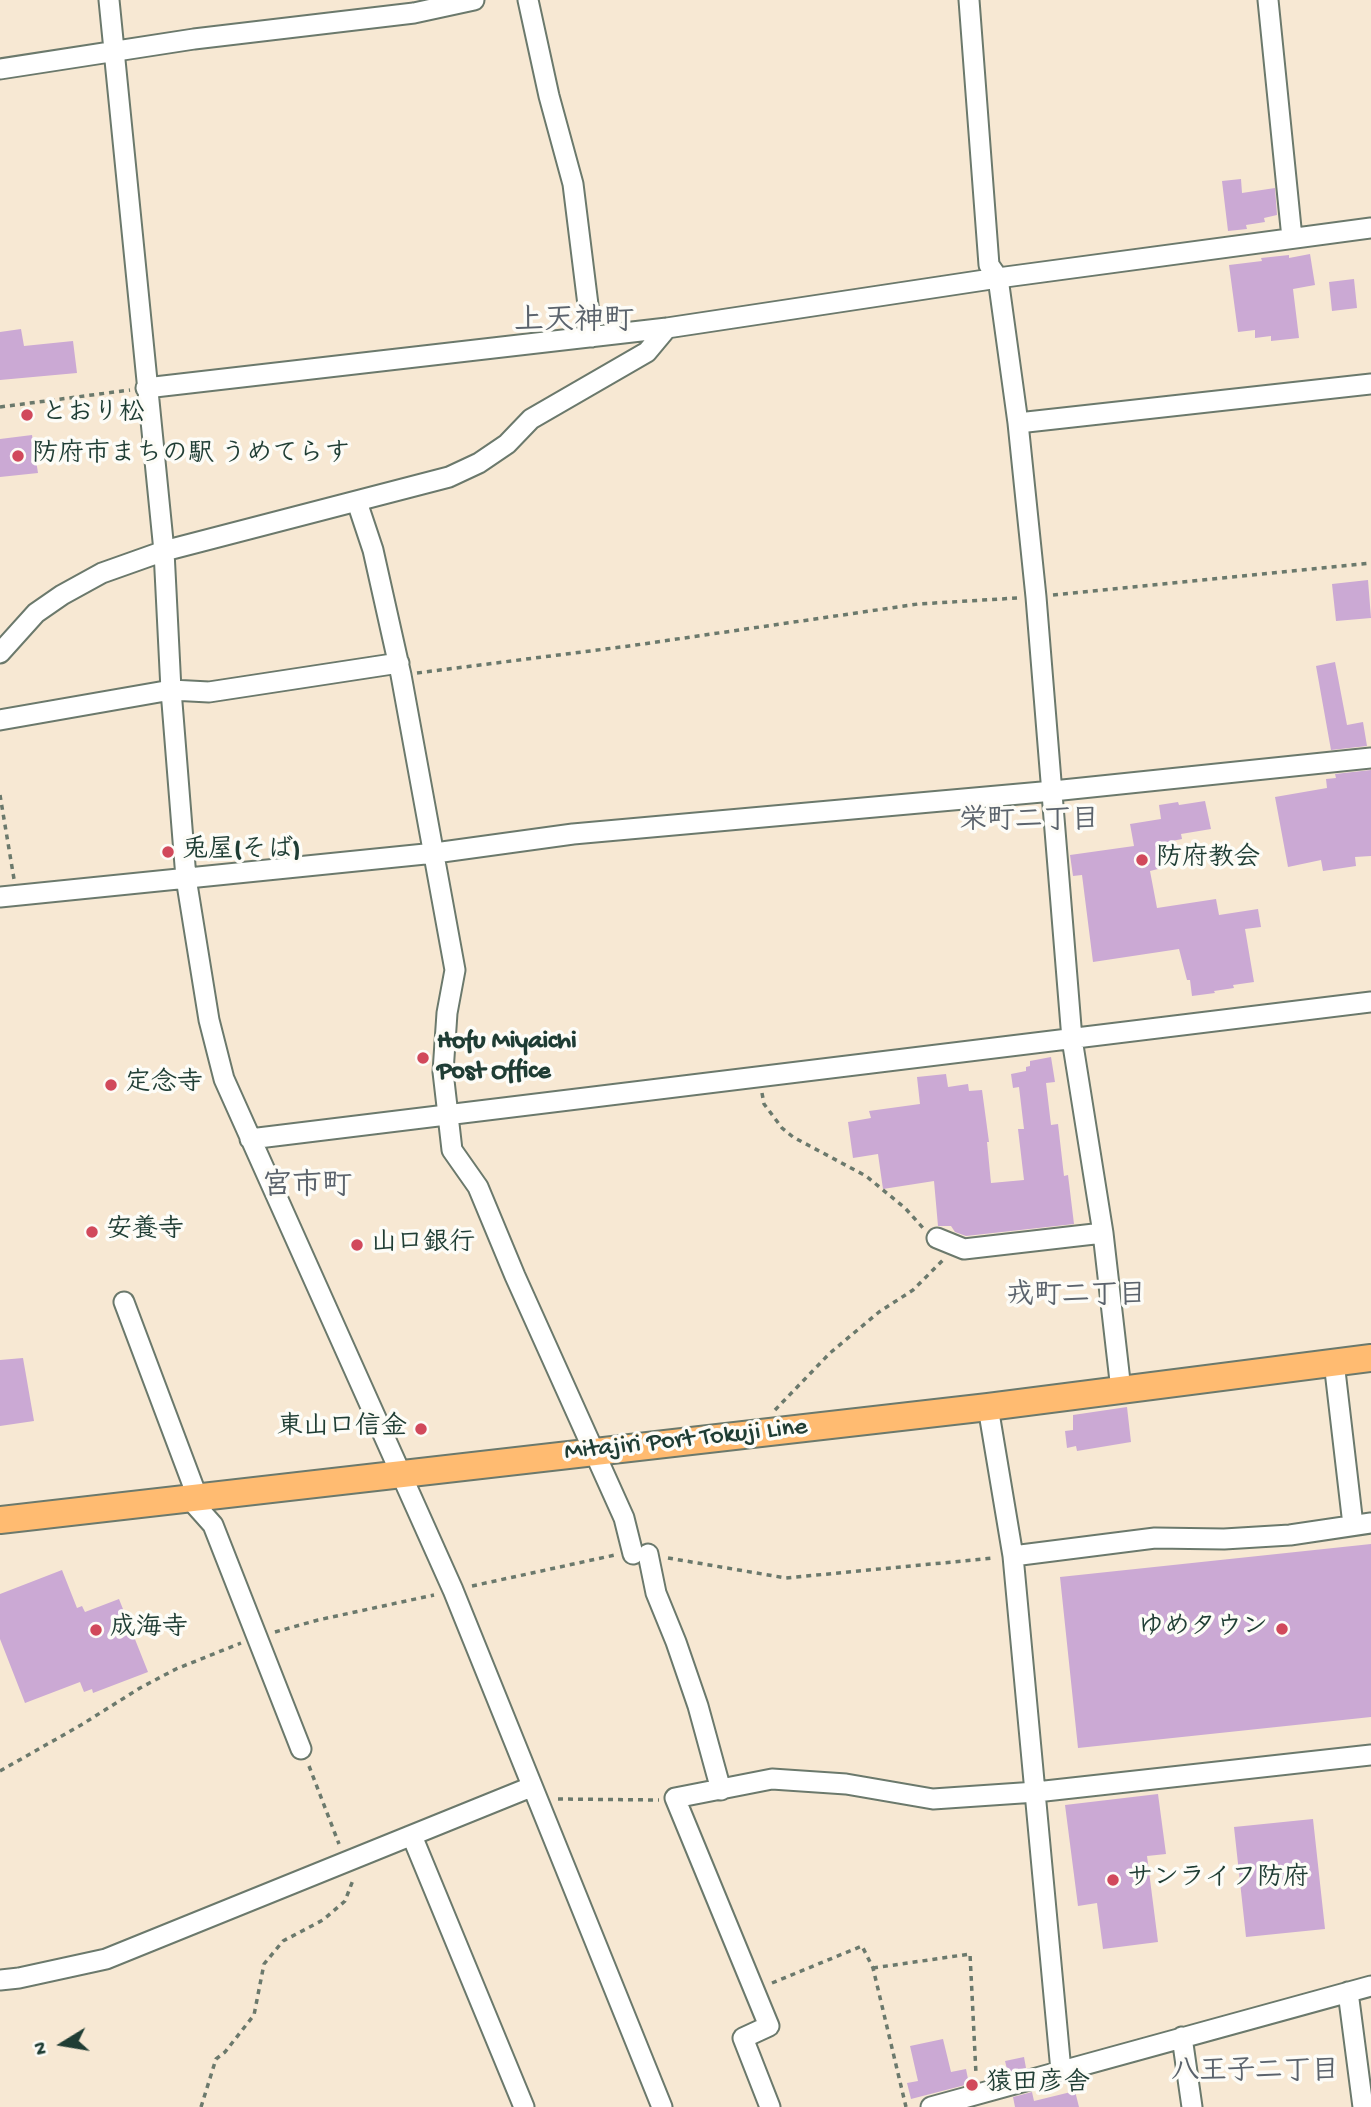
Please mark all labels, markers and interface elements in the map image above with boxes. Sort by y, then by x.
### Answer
district label: 上天神町 [514,305,634,341]
place label: とおり松 [41,399,145,431]
marker: とおり松 [19,407,35,423]
place label: 防府市まちの駅 うめてらす [32,440,350,472]
marker: 防府市まちの駅 うめてらす [10,448,26,464]
district label: 栄町二丁目 [959,806,1099,840]
place label: 兎屋(そば) [182,836,301,868]
marker: 兎屋(そば) [160,844,176,860]
place label: 防府教会 [1156,844,1260,876]
marker: 防府教会 [1134,852,1150,868]
place label: Hofu Miyaichi Post Office [437,1027,577,1088]
marker: Hofu Miyaichi Post Office [415,1050,431,1066]
place label: 定念寺 [125,1069,203,1101]
marker: 定念寺 [103,1077,119,1093]
district label: 宮市町 [262,1170,352,1206]
place label: 安養寺 [106,1216,184,1248]
marker: 安養寺 [84,1224,100,1240]
place label: 山口銀行 [371,1229,475,1261]
marker: 山口銀行 [349,1237,365,1253]
district label: 戎町二丁目 [1006,1281,1146,1315]
place label: 東山口信金 [277,1413,407,1445]
street label: Mitajiri Port Tokuji Line [563,1413,809,1469]
marker: 東山口信金 [413,1421,429,1437]
place label: ゆめタウン [1138,1613,1268,1645]
place label: 成海寺 [110,1614,188,1646]
marker: ゆめタウン [1274,1621,1290,1637]
marker: 成海寺 [88,1622,104,1638]
place label: サンライフ防府 [1127,1864,1309,1896]
marker: サンライフ防府 [1105,1872,1121,1888]
north arrow [28,2009,98,2079]
text: N [29,2040,54,2056]
district label: 八王子二丁目 [1171,2057,1339,2091]
place label: 猿田彦舎 [986,2069,1090,2101]
marker: 猿田彦舎 [964,2077,980,2093]

